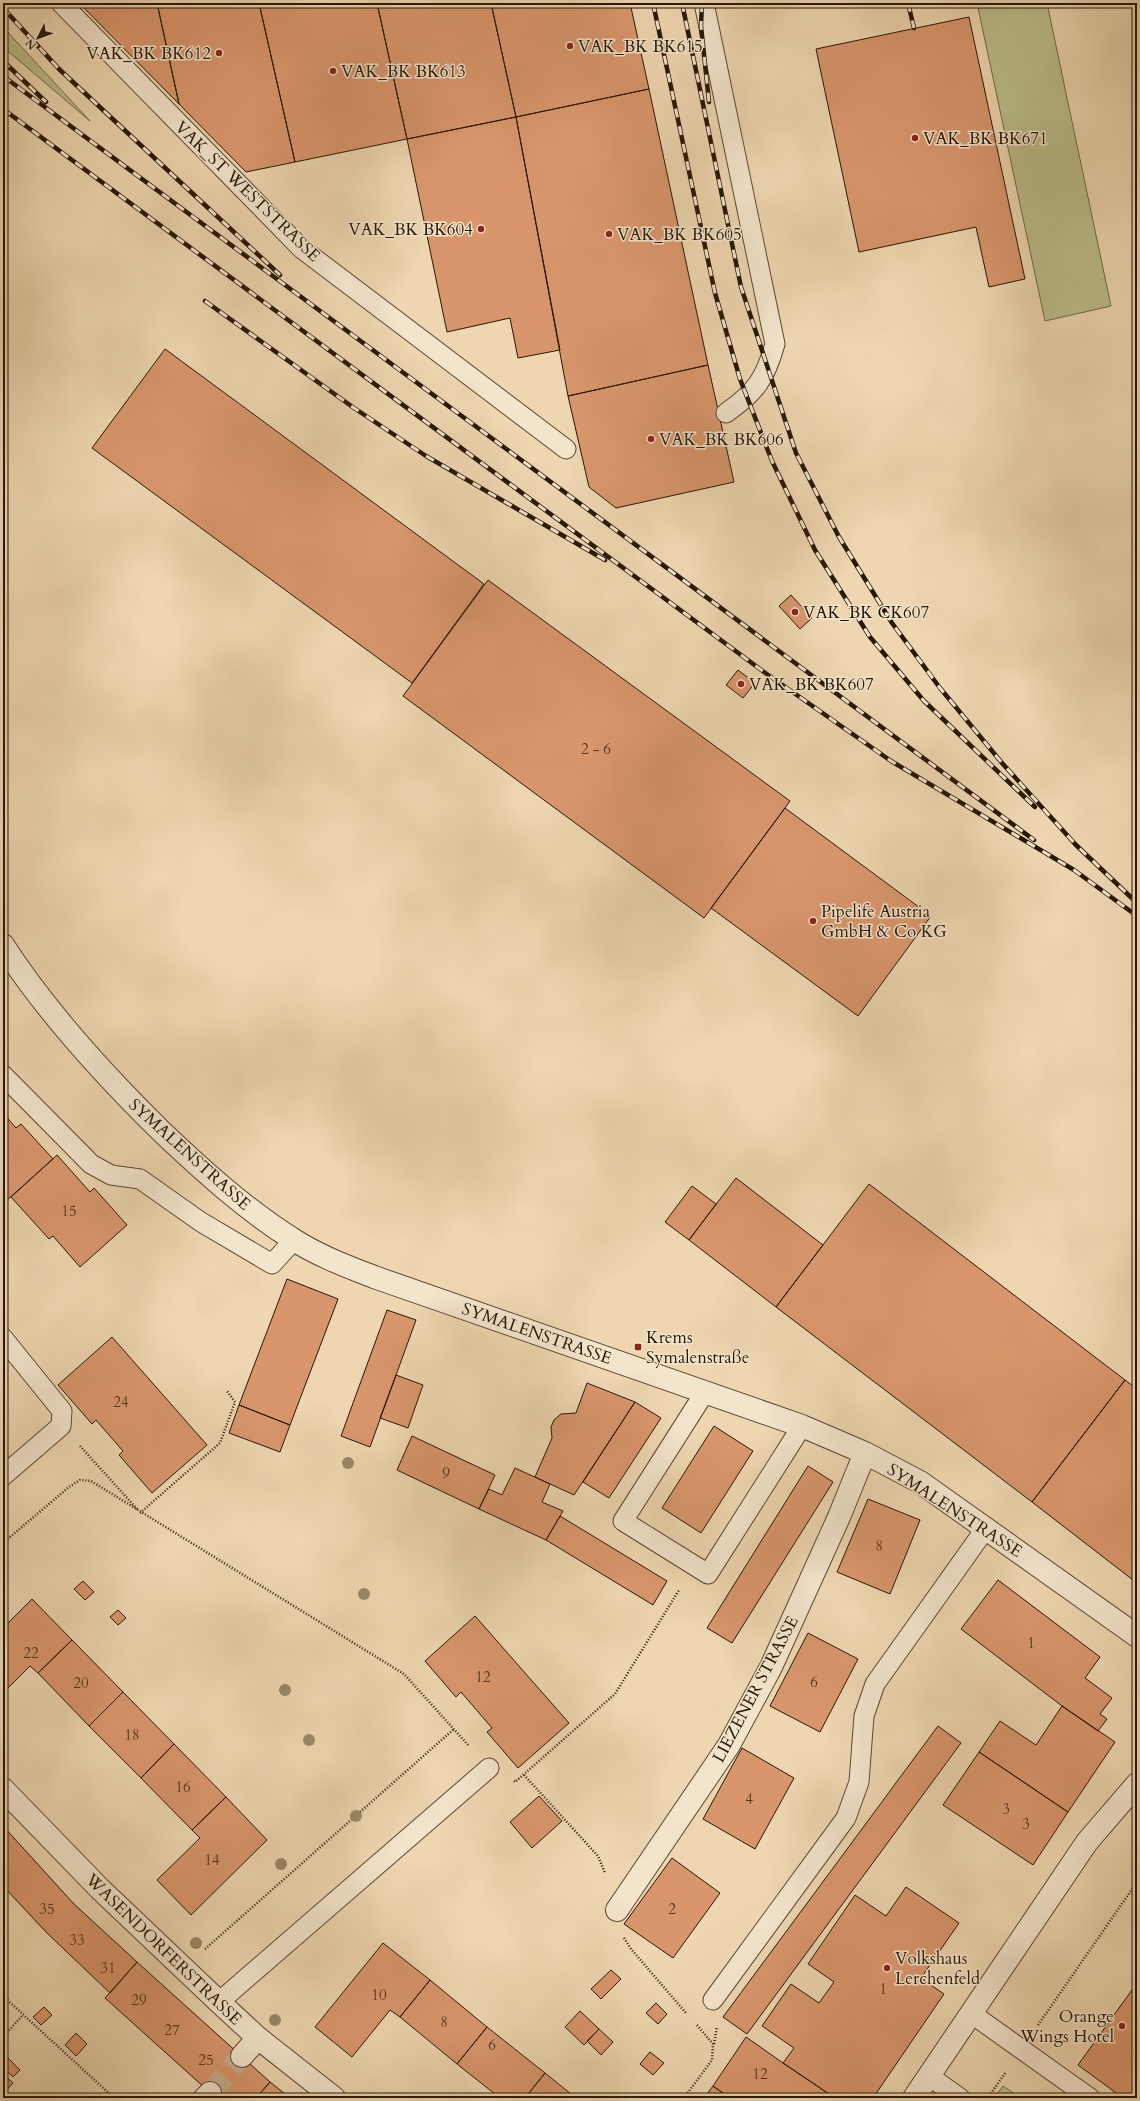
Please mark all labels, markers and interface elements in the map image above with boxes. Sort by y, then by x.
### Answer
north arrow [18,18,58,58]
text: N [22,35,40,53]
place label: VAK_BK BK615 [578,35,703,58]
marker: VAK_BK BK615 [565,41,575,51]
place label: VAK_BK BK612 [86,42,211,65]
marker: VAK_BK BK612 [214,48,224,58]
place label: VAK_BK BK613 [341,60,466,83]
marker: VAK_BK BK613 [328,66,338,76]
street label: VAK_ST WESTSTRASSE [170,116,325,267]
place label: VAK_BK BK671 [923,127,1048,150]
marker: VAK_BK BK671 [910,133,920,143]
place label: VAK_BK BK604 [348,218,473,241]
place label: VAK_BK BK605 [617,223,742,246]
marker: VAK_BK BK604 [476,224,486,234]
marker: VAK_BK BK605 [604,229,614,239]
place label: VAK_BK BK606 [659,428,784,451]
marker: VAK_BK BK606 [646,434,656,444]
place label: VAK_BK CK607 [803,601,929,624]
marker: VAK_BK CK607 [790,607,800,617]
place label: VAK_BK BK607 [749,673,874,696]
marker: VAK_BK BK607 [736,679,746,689]
house number: 2 - 6 [581,739,611,759]
place label: Pipelife Austria GmbH & Co KG [821,900,947,943]
marker: Pipelife Austria GmbH & Co KG [808,916,818,926]
street label: SYMALENSTRASSE [124,1093,256,1215]
house number: 15 [61,1201,77,1221]
street label: SYMALENSTRASSE [459,1297,615,1370]
place label: Krems Symalenstraße [646,1326,749,1369]
marker: Krems Symalenstraße [633,1342,643,1352]
house number: 24 [113,1392,129,1412]
street label: SYMALENSTRASSE [883,1458,1027,1563]
house number: 9 [442,1463,450,1483]
house number: 8 [875,1536,883,1556]
street label: LIEZENER STRASSE [707,1612,804,1767]
house number: 1 [1027,1633,1035,1653]
house number: 22 [23,1643,39,1663]
house number: 12 [475,1667,491,1687]
house number: 6 [810,1672,818,1692]
house number: 20 [73,1673,89,1693]
house number: 18 [124,1725,140,1745]
house number: 16 [175,1777,191,1797]
house number: 4 [745,1789,753,1809]
house number: 3 [1002,1799,1010,1819]
house number: 3 [1022,1814,1030,1834]
house number: 14 [204,1850,220,1870]
street label: WASENDORFERSTRASSE [80,1868,247,2030]
house number: 35 [39,1899,55,1919]
house number: 2 [668,1899,676,1919]
house number: 33 [69,1930,85,1950]
place label: Volkshaus Lerchenfeld [895,1947,980,1990]
house number: 31 [100,1958,116,1978]
marker: Volkshaus Lerchenfeld [882,1963,892,1973]
house number: 1 [879,1979,887,1999]
house number: 10 [371,1985,387,2005]
house number: 29 [131,1990,147,2010]
place label: Orange Wings Hotel [1019,2005,1115,2048]
house number: 8 [440,2012,448,2032]
house number: 27 [164,2020,180,2040]
marker: Orange Wings Hotel [1117,2021,1127,2031]
house number: 6 [488,2035,496,2055]
house number: 25 [198,2050,214,2070]
house number: 12 [752,2064,768,2084]

